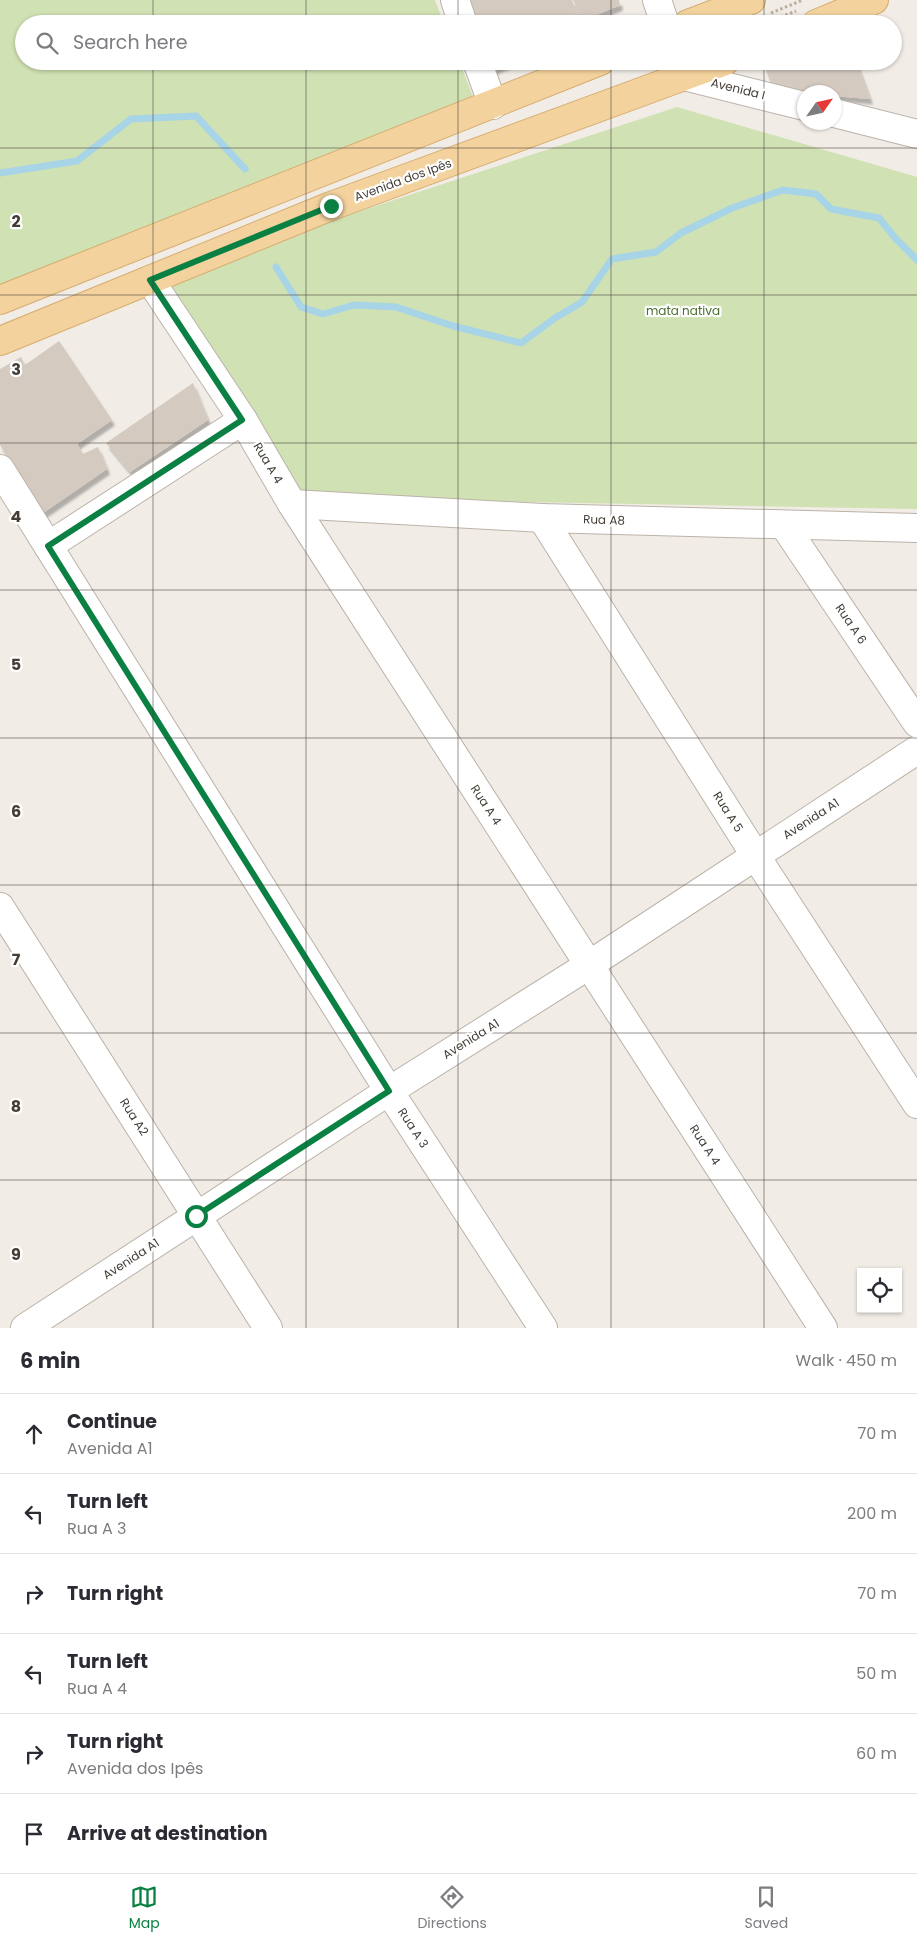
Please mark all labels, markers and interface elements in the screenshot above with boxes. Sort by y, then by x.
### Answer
search box [15,15,902,70]
icon: search [33,29,61,57]
text: Search here [73,29,187,56]
street label: Avenida I [709,74,767,103]
north arrow [797,85,842,130]
street label: Avenida dos Ipês [352,154,454,205]
route end [320,195,343,218]
text: 2 [11,210,21,233]
park label: mata nativa [646,302,720,319]
text: 3 [11,358,21,381]
street label: Rua A 4 [250,439,288,487]
text: 4 [11,505,22,528]
street label: Rua A8 [583,510,625,529]
street label: Rua A 6 [832,600,871,647]
text: 5 [11,653,21,676]
street label: Rua A 4 [467,781,506,829]
street label: Rua A 5 [709,788,748,835]
street label: Avenida A1 [779,794,842,843]
text: 6 [11,800,21,823]
text: 7 [12,948,21,971]
street label: Avenida A1 [439,1014,502,1063]
text: 8 [11,1095,21,1118]
street label: Rua A2 [116,1095,153,1139]
street label: Rua A 3 [394,1104,433,1151]
street label: Rua A 4 [686,1121,725,1169]
route start [185,1205,208,1228]
street label: Avenida A1 [99,1234,162,1283]
text: 9 [11,1243,21,1266]
map controls [857,1268,902,1313]
button: locate [857,1268,902,1313]
text: 6 min [20,1346,80,1375]
text: Walk · 450 m [796,1349,897,1372]
text: Continue [67,1408,157,1435]
icon: ahead [20,1420,48,1448]
text: 70 m [857,1422,897,1445]
text: Avenida A1 [67,1437,153,1460]
text: Turn left [67,1488,148,1515]
icon: left [20,1500,48,1528]
text: 200 m [847,1502,897,1525]
text: Rua A 3 [67,1517,127,1540]
icon: right [20,1580,48,1608]
text: Turn right [67,1580,163,1607]
text: 70 m [857,1582,897,1605]
text: Turn left [67,1648,148,1675]
icon: left [20,1660,48,1688]
text: 50 m [856,1662,897,1685]
text: Rua A 4 [67,1677,127,1700]
text: Turn right [67,1728,163,1755]
icon: right [20,1740,48,1768]
text: 60 m [856,1742,897,1765]
text: Avenida dos Ipês [67,1757,203,1780]
icon: arrive [20,1820,48,1848]
text: Arrive at destination [67,1820,268,1847]
tab: Map [129,1883,160,1934]
tab: Directions [417,1883,487,1934]
tab: Saved [744,1883,788,1934]

